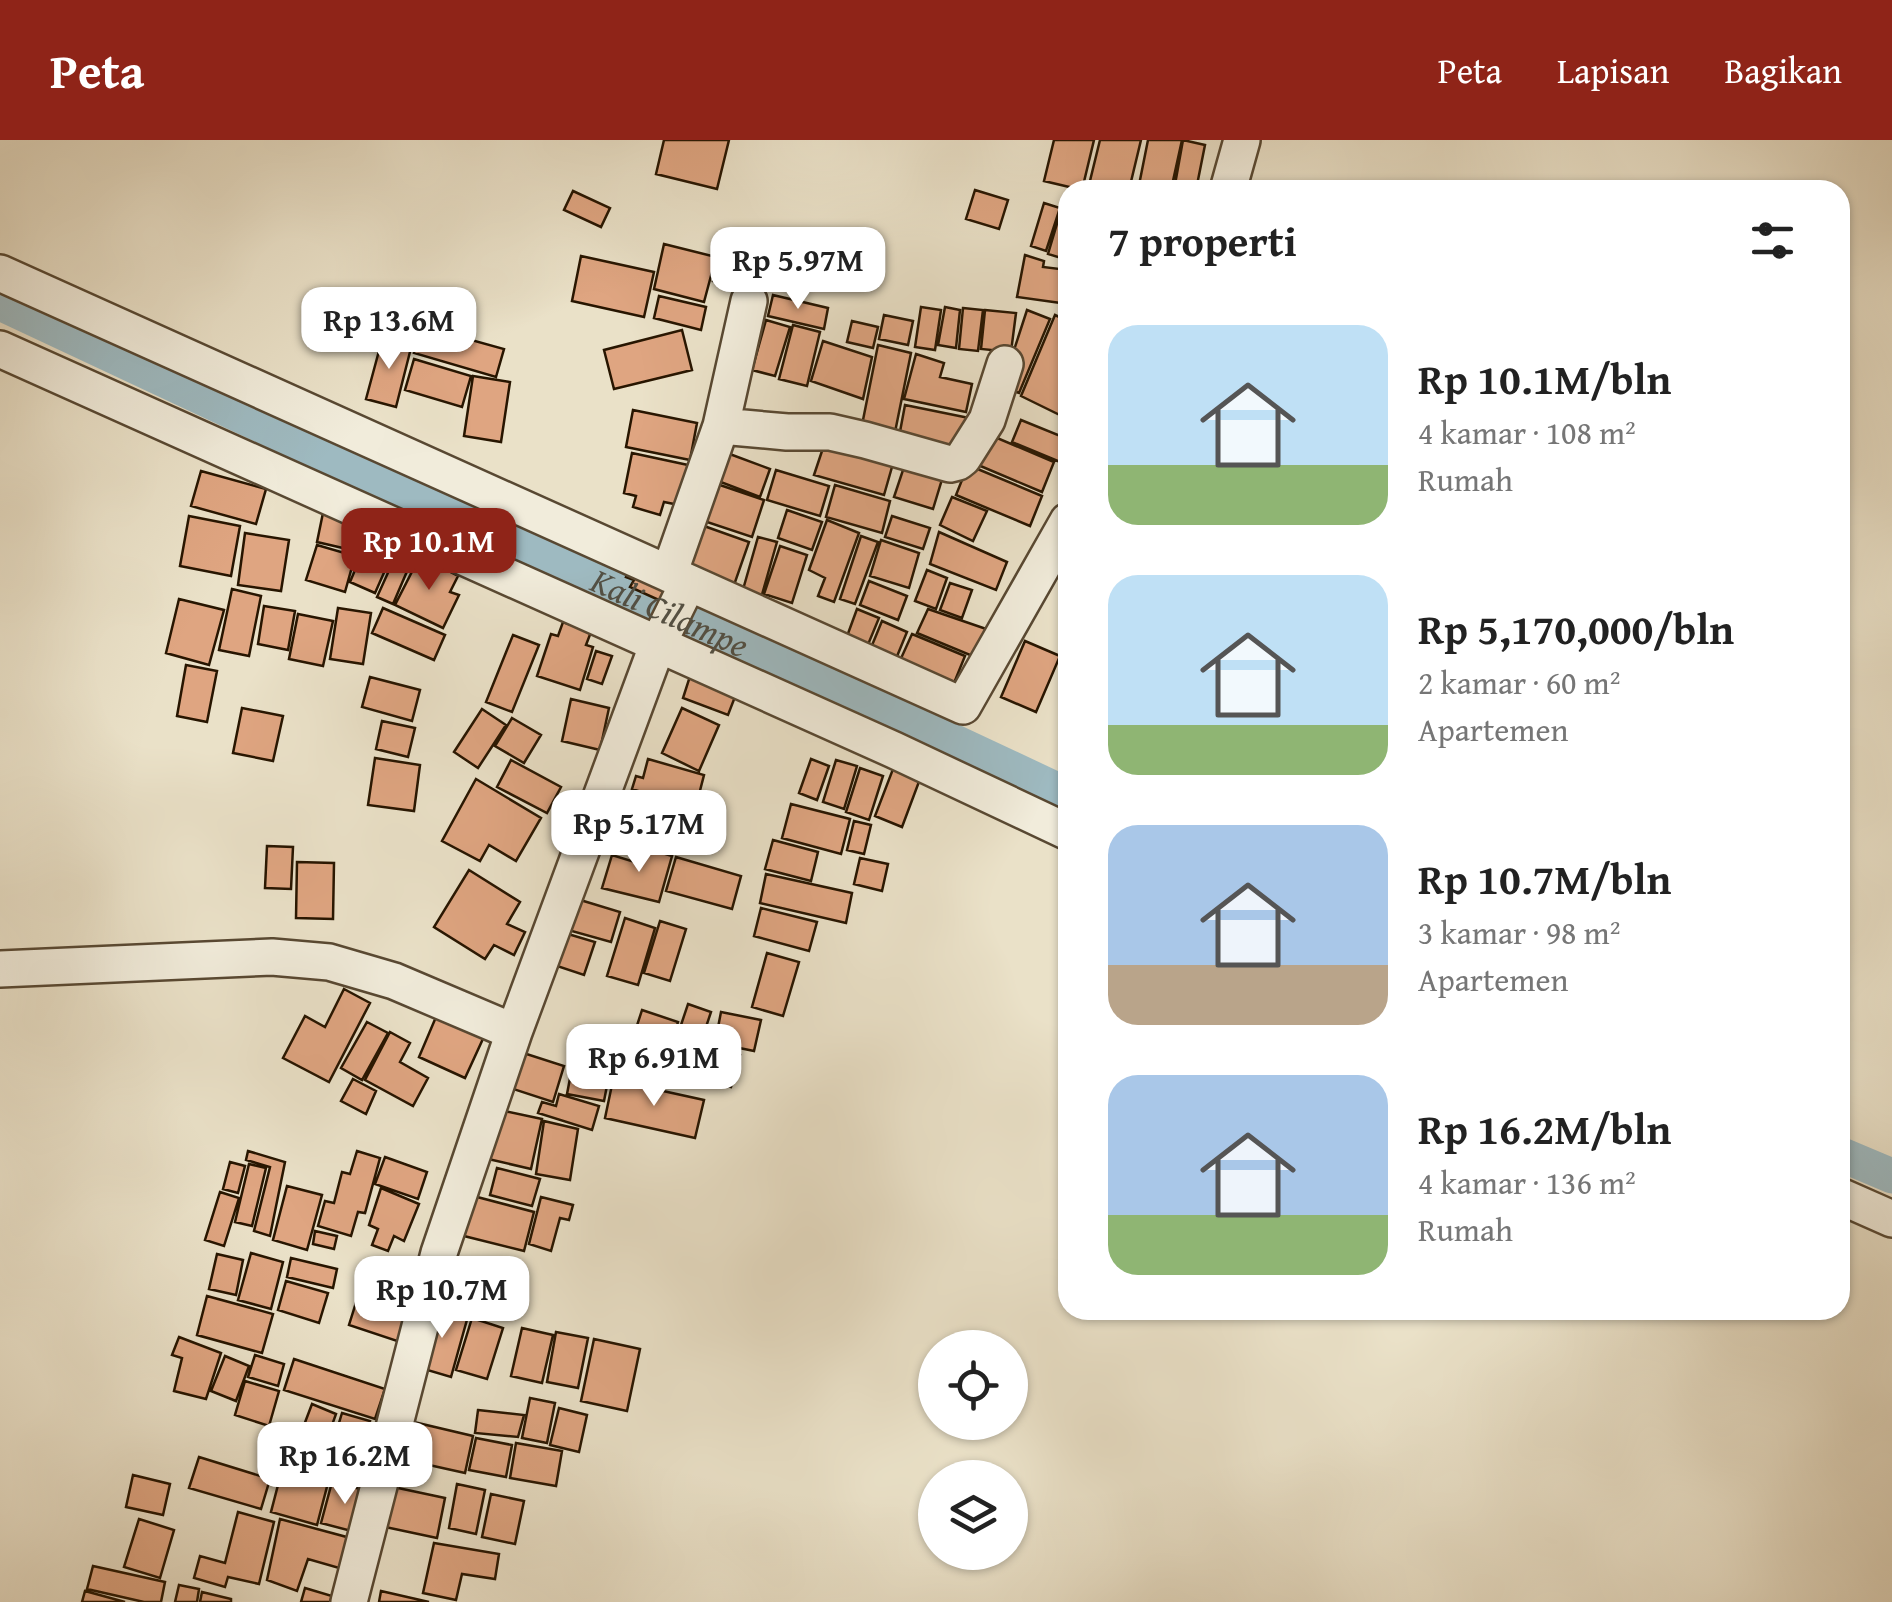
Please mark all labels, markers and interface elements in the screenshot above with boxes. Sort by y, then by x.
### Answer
text: Peta [50,35,144,106]
text: Peta [1438,45,1502,96]
text: Lapisan [1557,45,1669,96]
text: Bagikan [1724,45,1842,96]
text: 7 properti [1108,210,1297,271]
icon: filters [1745,213,1800,268]
pin: Rp 5.97M [695,227,901,312]
text: Rp 5.97M [732,236,864,283]
pin: Rp 13.6M [286,287,492,372]
text: Rp 13.6M [323,296,455,343]
text: Rp 10.1M/bln [1418,348,1671,409]
icon: home [1188,365,1308,485]
text: 4 kamar · 108 m² [1418,409,1636,456]
text: Rumah [1418,456,1513,503]
pin: Rp 10.1M [326,508,532,593]
text: Rp 10.1M [363,517,495,564]
water label: Kali Cilampe [582,554,757,670]
text: Rp 5,170,000/bln [1418,598,1734,659]
icon: home [1188,615,1308,735]
text: 2 kamar · 60 m² [1418,659,1620,706]
text: Apartemen [1418,706,1568,753]
pin: Rp 5.17M [536,790,742,875]
text: Rp 5.17M [573,799,705,846]
text: Rp 10.7M/bln [1418,848,1671,909]
icon: home [1188,865,1308,985]
text: 3 kamar · 98 m² [1418,909,1620,956]
text: Apartemen [1418,956,1568,1003]
pin: Rp 6.91M [551,1024,757,1109]
text: Rp 6.91M [588,1033,720,1080]
text: Rp 16.2M/bln [1418,1098,1671,1159]
icon: home [1188,1115,1308,1235]
text: 4 kamar · 136 m² [1418,1159,1636,1206]
text: Rumah [1418,1206,1513,1253]
pin: Rp 10.7M [339,1256,545,1341]
text: Rp 10.7M [376,1265,508,1312]
map controls [918,1330,1028,1570]
button: locate [918,1330,1028,1440]
pin: Rp 16.2M [242,1422,448,1507]
text: Rp 16.2M [279,1431,411,1478]
button: layers [918,1460,1028,1570]

